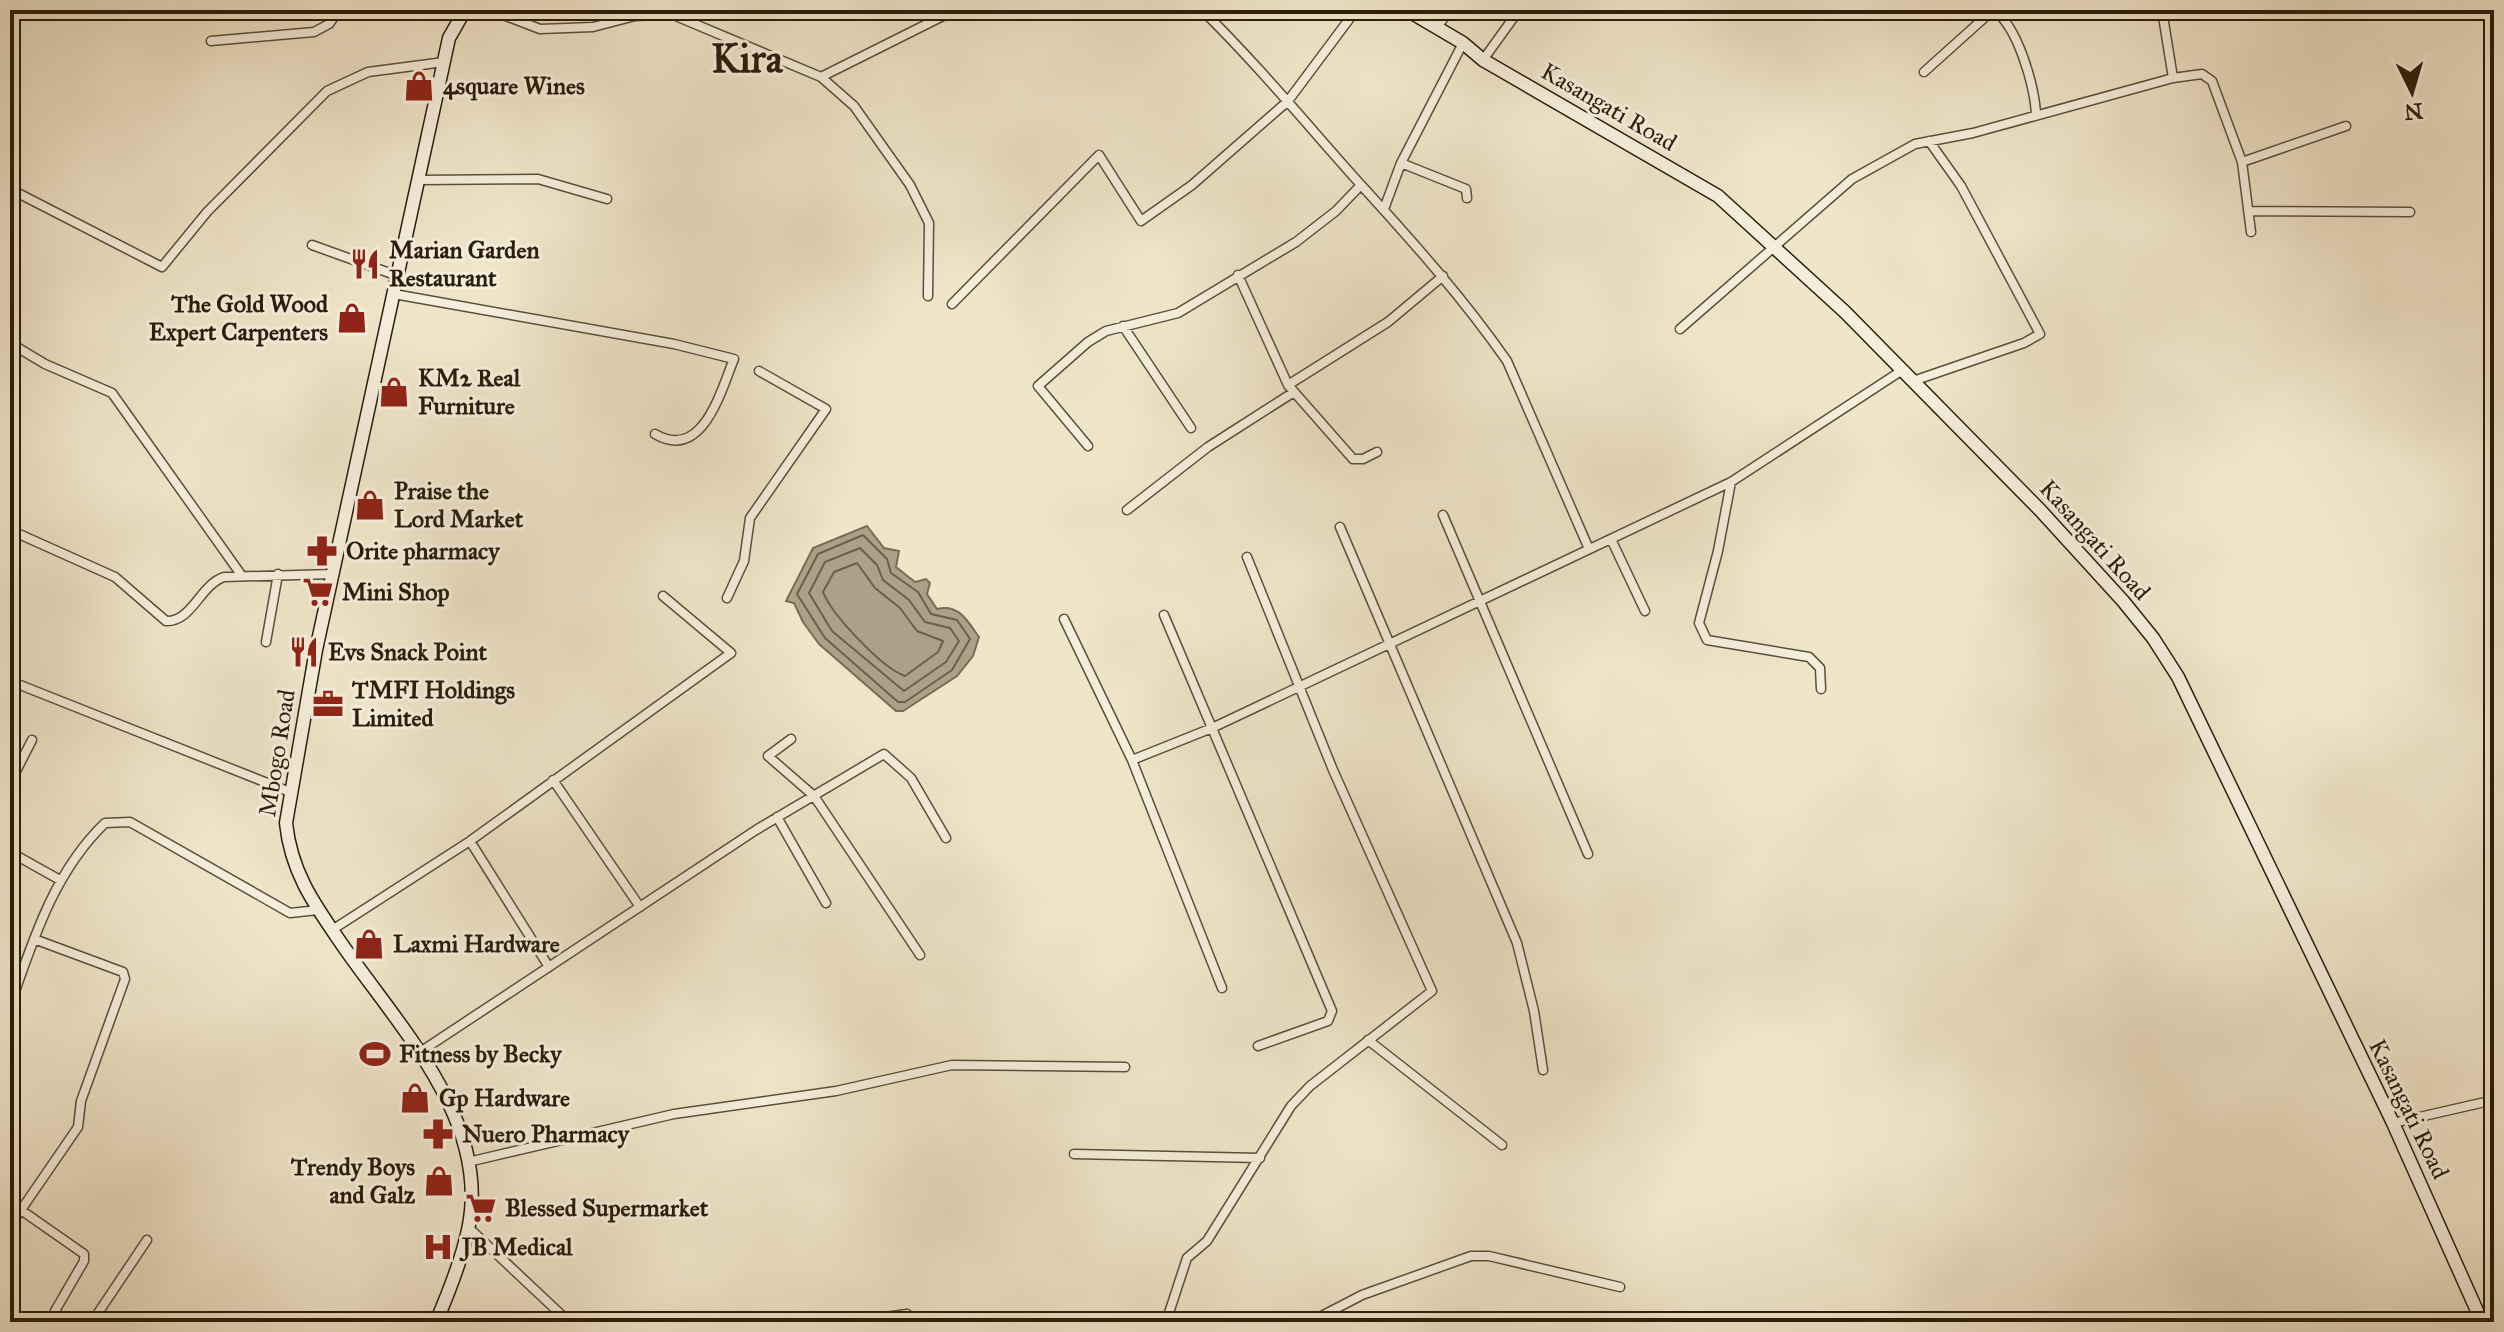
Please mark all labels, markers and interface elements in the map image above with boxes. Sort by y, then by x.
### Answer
district label: Kira [711,34,784,83]
north arrow [2372,52,2452,132]
street label: Kasangati Road [1536,56,1682,158]
shop icon: 4square Wines [402,69,436,103]
place label: 4square Wines [443,71,585,101]
text: N [2403,97,2424,126]
place label: Marian Garden Restaurant [389,235,539,293]
restaurant icon: Marian Garden Restaurant [348,247,382,281]
place label: The Gold Wood Expert Carpenters [149,289,329,347]
shop icon: The Gold Wood Expert Carpenters [335,301,369,335]
place label: KM2 Real Furniture [418,363,521,421]
shop icon: KM2 Real Furniture [377,375,411,409]
street label: Kasangati Road [2033,474,2157,606]
place label: Praise the Lord Market [394,476,524,534]
shop icon: Praise the Lord Market [353,488,387,522]
pharmacy icon: Orite pharmacy [305,534,339,568]
place label: Orite pharmacy [346,536,501,566]
supermarket icon: Mini Shop [301,575,335,609]
place label: Mini Shop [342,577,449,607]
restaurant icon: Evs Snack Point [287,635,321,669]
place label: Evs Snack Point [328,637,487,667]
place label: TMFI Holdings Limited [351,675,515,733]
street label: Mbogo Road [252,687,302,819]
office icon: TMFI Holdings Limited [311,687,345,721]
shop icon: Laxmi Hardware [352,927,386,961]
place label: Laxmi Hardware [393,929,560,959]
street label: Kasangati Road [2362,1034,2456,1184]
sports icon: Fitness by Becky [358,1037,392,1071]
place label: Fitness by Becky [399,1039,563,1069]
shop icon: Gp Hardware [398,1081,432,1115]
place label: Gp Hardware [439,1083,570,1113]
pharmacy icon: Nuero Pharmacy [421,1117,455,1151]
place label: Nuero Pharmacy [462,1119,631,1149]
place label: Trendy Boys and Galz [290,1152,416,1210]
shop icon: Trendy Boys and Galz [422,1164,456,1198]
supermarket icon: Blessed Supermarket [464,1191,498,1225]
place label: Blessed Supermarket [505,1193,709,1223]
hospital icon: JB Medical [421,1230,455,1264]
place label: JB Medical [459,1232,573,1262]

